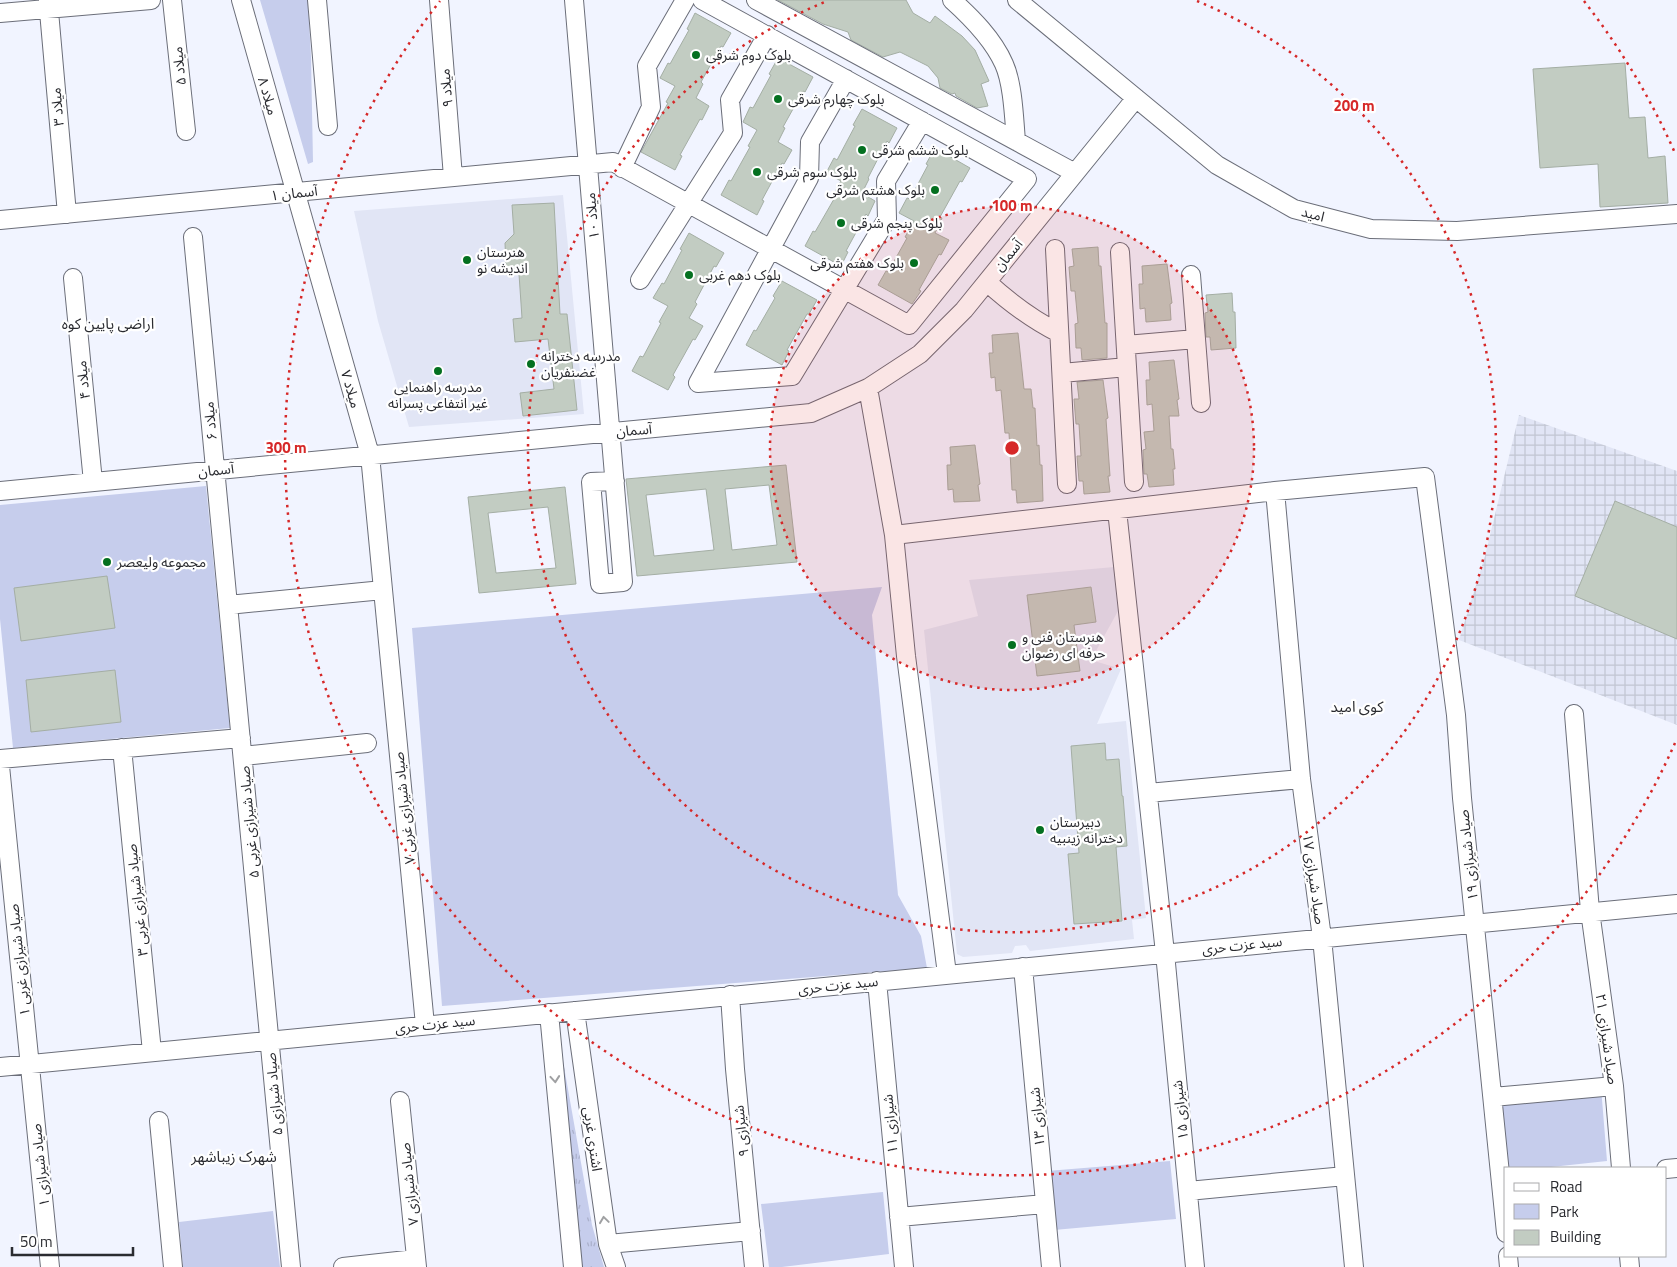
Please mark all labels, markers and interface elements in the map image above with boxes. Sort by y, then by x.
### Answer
place label: بلوک دوم شرقی [706,44,792,66]
street label: میلاد ۵ [166,46,191,86]
marker: بلوک دوم شرقی [690,49,702,61]
street label: میلاد ۹ [433,68,458,108]
street label: میلاد ۸ [253,74,284,117]
street label: میلاد ۳ [44,87,69,127]
place label: بلوک چهارم شرقی [788,88,885,110]
marker: بلوک چهارم شرقی [772,93,784,105]
text: 200 m [1333,94,1375,117]
place label: بلوک ششم شرقی [872,139,969,161]
marker: بلوک ششم شرقی [856,144,868,156]
place label: بلوک سوم شرقی [767,161,857,183]
marker: بلوک سوم شرقی [751,166,763,178]
place label: بلوک هشتم شرقی [826,179,925,201]
street label: آسمان ۱ [269,180,319,205]
marker: بلوک هشتم شرقی [929,184,941,196]
street label: میلاد ۱۰ [579,192,604,240]
text: 100 m [991,194,1033,217]
street label: امید [1299,200,1327,227]
place label: بلوک پنجم شرقی [851,212,943,234]
marker: بلوک پنجم شرقی [835,217,847,229]
street label: آسمان [988,233,1028,275]
place label: هنرستان اندیشه نو [477,241,528,278]
place label: بلوک هفتم شرقی [810,252,904,274]
marker: هنرستان اندیشه نو [461,254,473,266]
marker: بلوک هفتم شرقی [908,257,920,269]
place label: بلوک دهم غربی [699,264,781,286]
marker: بلوک دهم غربی [683,269,695,281]
district label: اراضی پایین کوه [62,312,154,335]
place label: مدرسه دخترانه غضنفریان [541,345,621,382]
marker: مدرسه دخترانه غضنفریان [525,358,537,370]
street label: میلاد ۴ [70,360,95,400]
marker: مدرسه راهنمایی غیر انتفاعی پسرانه [432,365,444,377]
street label: میلاد ۷ [336,367,367,410]
place label: مدرسه راهنمایی غیر انتفاعی پسرانه [388,376,488,413]
street label: میلاد ۶ [197,401,222,441]
street label: آسمان [615,417,654,442]
text: 300 m [265,436,307,459]
centre of rings [1003,439,1021,457]
street label: آسمان [197,457,236,482]
place label: مجموعه ولیعصر [116,551,206,572]
marker: مجموعه ولیعصر [101,556,113,568]
place label: هنرستان فنی و حرفه ای رضوان [1022,626,1105,663]
marker: هنرستان فنی و حرفه ای رضوان [1006,639,1018,651]
district label: کوی امید [1331,695,1384,718]
street label: صیاد شیرازی غربی ۷ [387,751,420,865]
street label: صیاد شیرازی غربی ۵ [233,765,264,879]
street label: صیاد شیرازی ۱۹ [1452,808,1483,902]
place label: دبیرستان دخترانه زینبیه [1050,811,1123,848]
marker: دبیرستان دخترانه زینبیه [1034,824,1046,836]
street label: صیاد شیرازی ۱۷ [1298,832,1331,926]
street label: صیاد شیرازی غربی ۳ [120,843,153,957]
street label: صیاد شیرازی غربی ۱ [2,903,35,1017]
street label: سید عزت حری [1201,930,1283,959]
street label: سید عزت حری [797,970,879,999]
street label: صیاد شیرازی ۲۱ [1591,992,1624,1086]
street label: سید عزت حری [394,1009,476,1038]
street label: صیاد شیرازی ۵ [259,1051,288,1136]
one-way arrow [549,1075,560,1083]
street label: شیرازی ۱۵ [1166,1079,1193,1141]
street label: شیرازی ۱۳ [1023,1086,1050,1148]
street label: شیرازی ۱۱ [876,1093,903,1155]
street label: شیرازی ۹ [727,1104,754,1158]
street label: اشتری غربی [579,1105,608,1173]
street label: صیاد شیرازی ۱ [25,1122,54,1208]
street label: صیاد شیرازی ۷ [394,1141,423,1227]
district label: شهرک زیباشهر [190,1145,277,1168]
legend [1504,1167,1667,1257]
text: Road [1550,1175,1582,1198]
text: Park [1550,1200,1579,1223]
one-way arrow [599,1216,610,1224]
scale bar [12,1224,134,1256]
text: Building [1550,1225,1601,1248]
text: 50 m [20,1230,53,1253]

